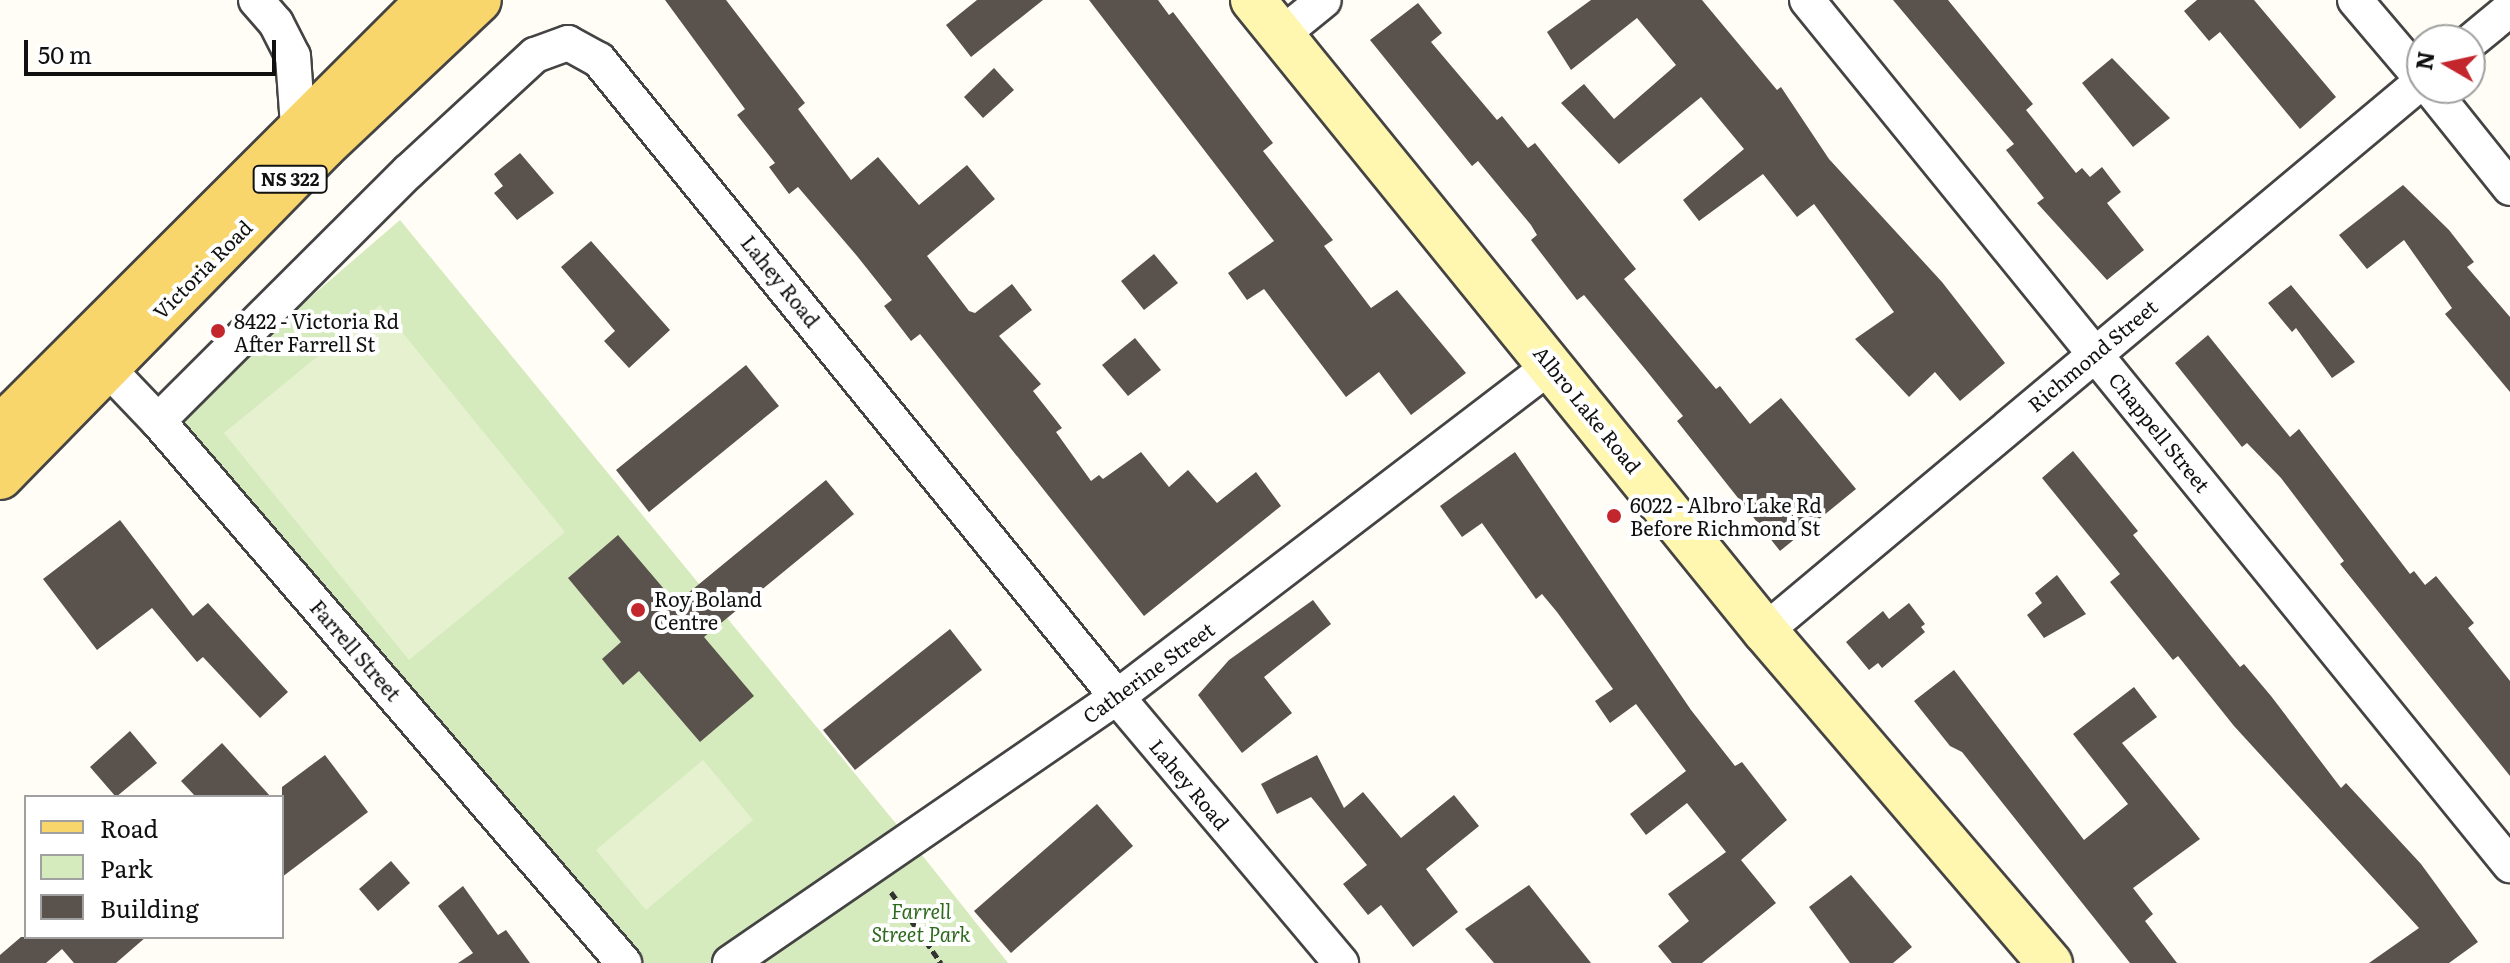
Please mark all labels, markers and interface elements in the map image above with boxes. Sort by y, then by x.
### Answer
scale bar [28,24,280,74]
north arrow [2406,24,2486,104]
text: 50 m [38,36,92,71]
text: N [2406,49,2442,72]
road number: NS 322 [252,165,328,193]
street label: Victoria Road [148,215,256,323]
street label: Lahey Road [737,230,825,332]
street label: Richmond Street [2022,294,2162,416]
place label: 8422 - Victoria Rd After Farrell St [234,308,399,355]
marker: 8422 - Victoria Rd After Farrell St [209,322,227,340]
street label: Albro Lake Road [1529,341,1647,477]
street label: Chappell Street [2104,367,2216,497]
place label: 6022 - Albro Lake Rd Before Richmond St [1630,492,1822,539]
marker: 6022 - Albro Lake Rd Before Richmond St [1605,507,1623,525]
place label: Roy Boland Centre [654,586,762,633]
street label: Farrell Street [306,595,406,705]
marker: Roy Boland Centre [629,601,647,619]
street label: Catherine Street [1078,616,1218,728]
street label: Lahey Road [1145,734,1235,834]
legend [24,795,284,939]
text: Road [100,810,158,845]
text: Park [100,850,153,885]
text: Building [100,890,199,925]
park label: Farrell Street Park [871,898,971,945]

